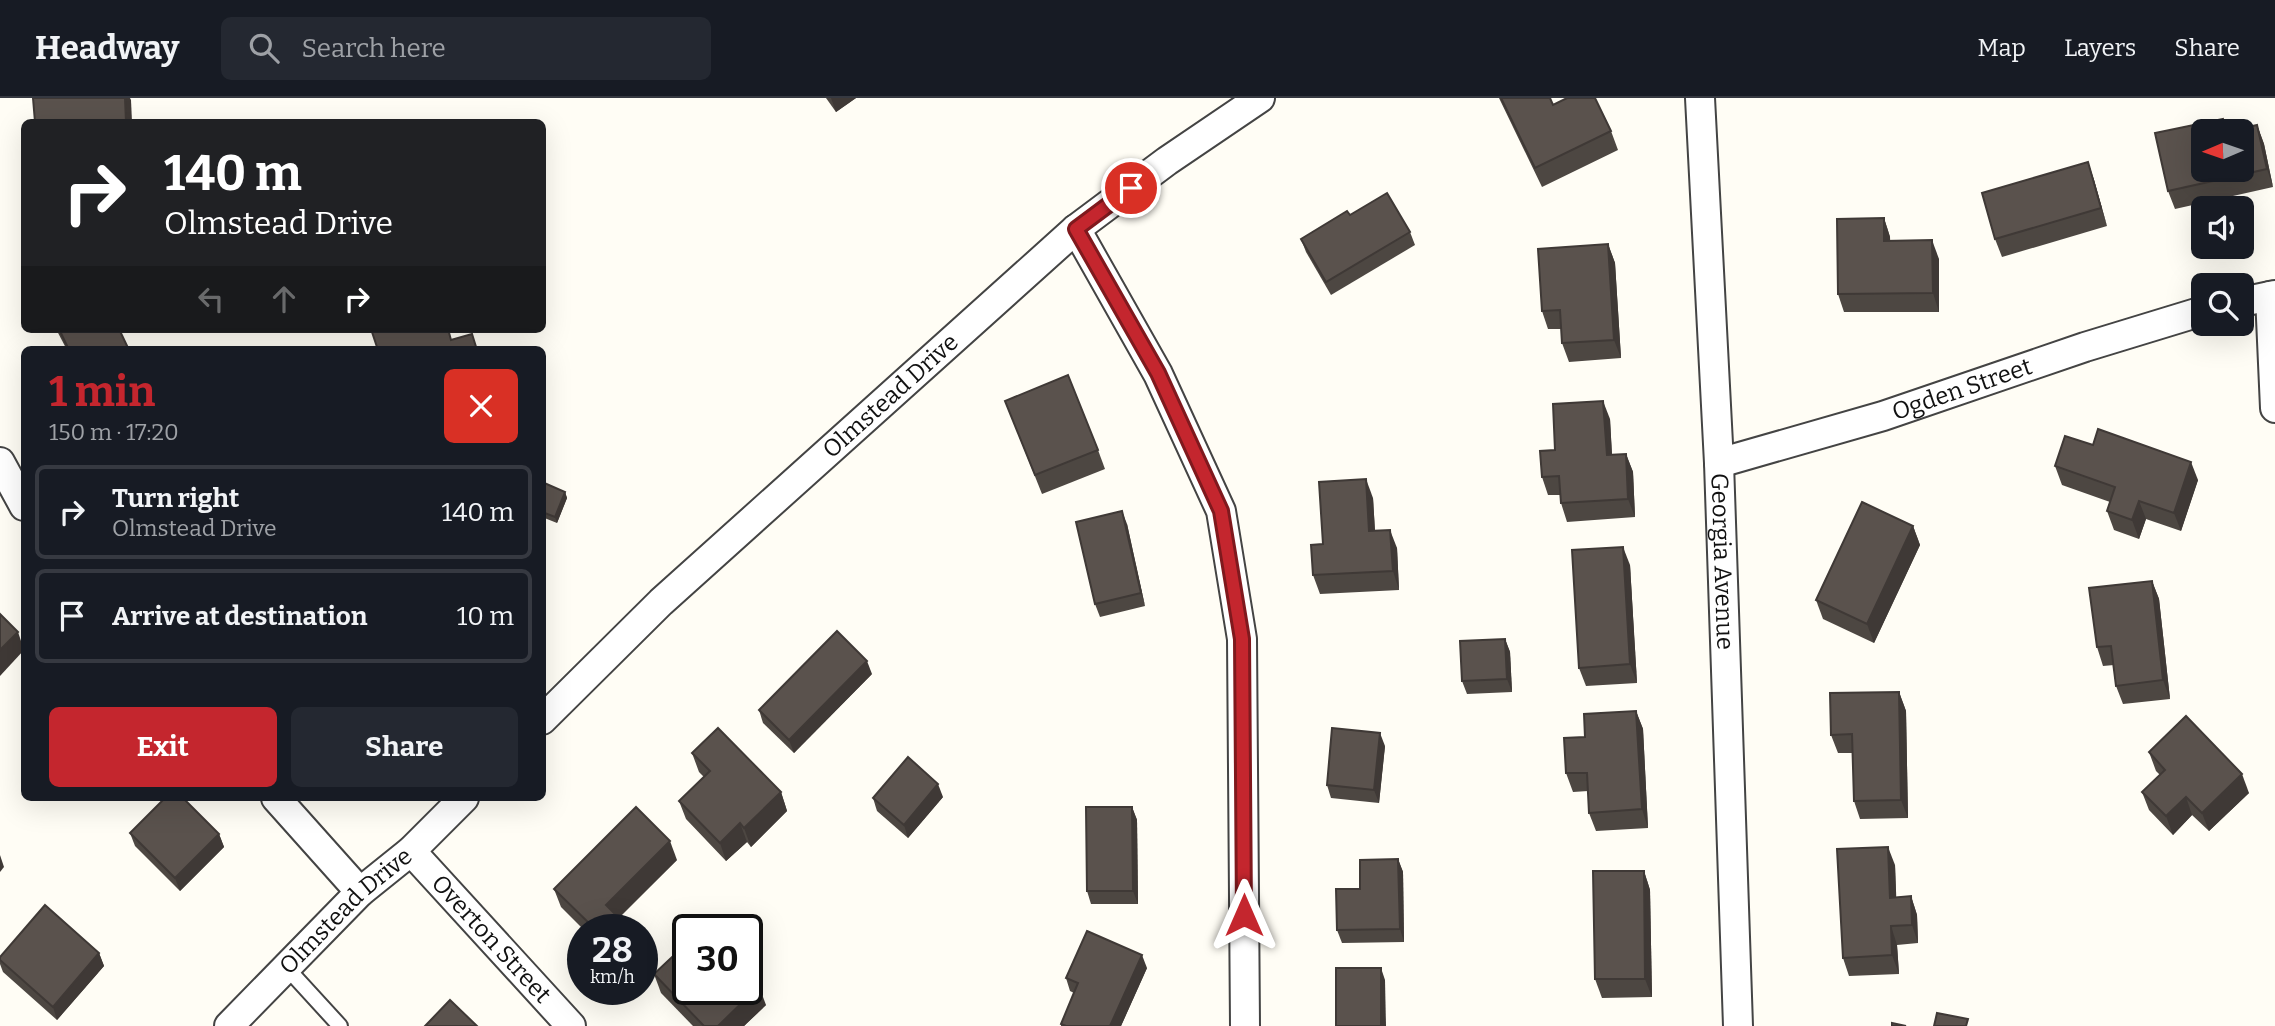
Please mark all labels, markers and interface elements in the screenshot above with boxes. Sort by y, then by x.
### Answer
search box [221,17,711,80]
text: Headway [35,28,179,68]
icon: search [245,29,283,67]
text: Search here [301,33,446,64]
text: Map [1978,34,2026,62]
text: Layers [2064,34,2136,62]
text: Share [2174,34,2240,62]
north arrow [2191,119,2254,182]
map controls [2191,119,2254,336]
text: 140 m [164,144,302,203]
icon: right [49,147,140,238]
pin [1101,158,1161,218]
icon: arrive [1112,169,1150,207]
button: sound [2191,196,2254,259]
text: Olmstead Drive [164,204,393,242]
button: search [2191,273,2254,336]
icon: left [192,280,230,318]
icon: ahead [265,280,303,318]
icon: right [338,280,376,318]
street label: Olmstead Drive [817,328,964,464]
street label: Ogden Street [1888,352,2036,426]
text: 1 min [49,367,155,417]
button: close [444,369,518,443]
text: 150 m · 17:20 [49,418,179,446]
street label: Georgia Avenue [1705,472,1739,650]
text: Turn right [112,483,239,514]
icon: right [53,493,91,531]
text: 140 m [442,497,514,528]
text: Olmstead Drive [112,514,277,542]
icon: arrive [53,597,91,635]
text: Arrive at destination [112,601,367,632]
text: 10 m [457,601,514,632]
button: Exit [49,707,277,787]
button: Share [291,707,518,787]
street label: Olmstead Drive [274,842,418,980]
street label: Overton Street [426,869,557,1009]
position arrow [1207,878,1281,952]
speed limit sign: 30 [672,914,763,1005]
text: 28 [592,929,633,971]
text: km/h [590,966,635,988]

